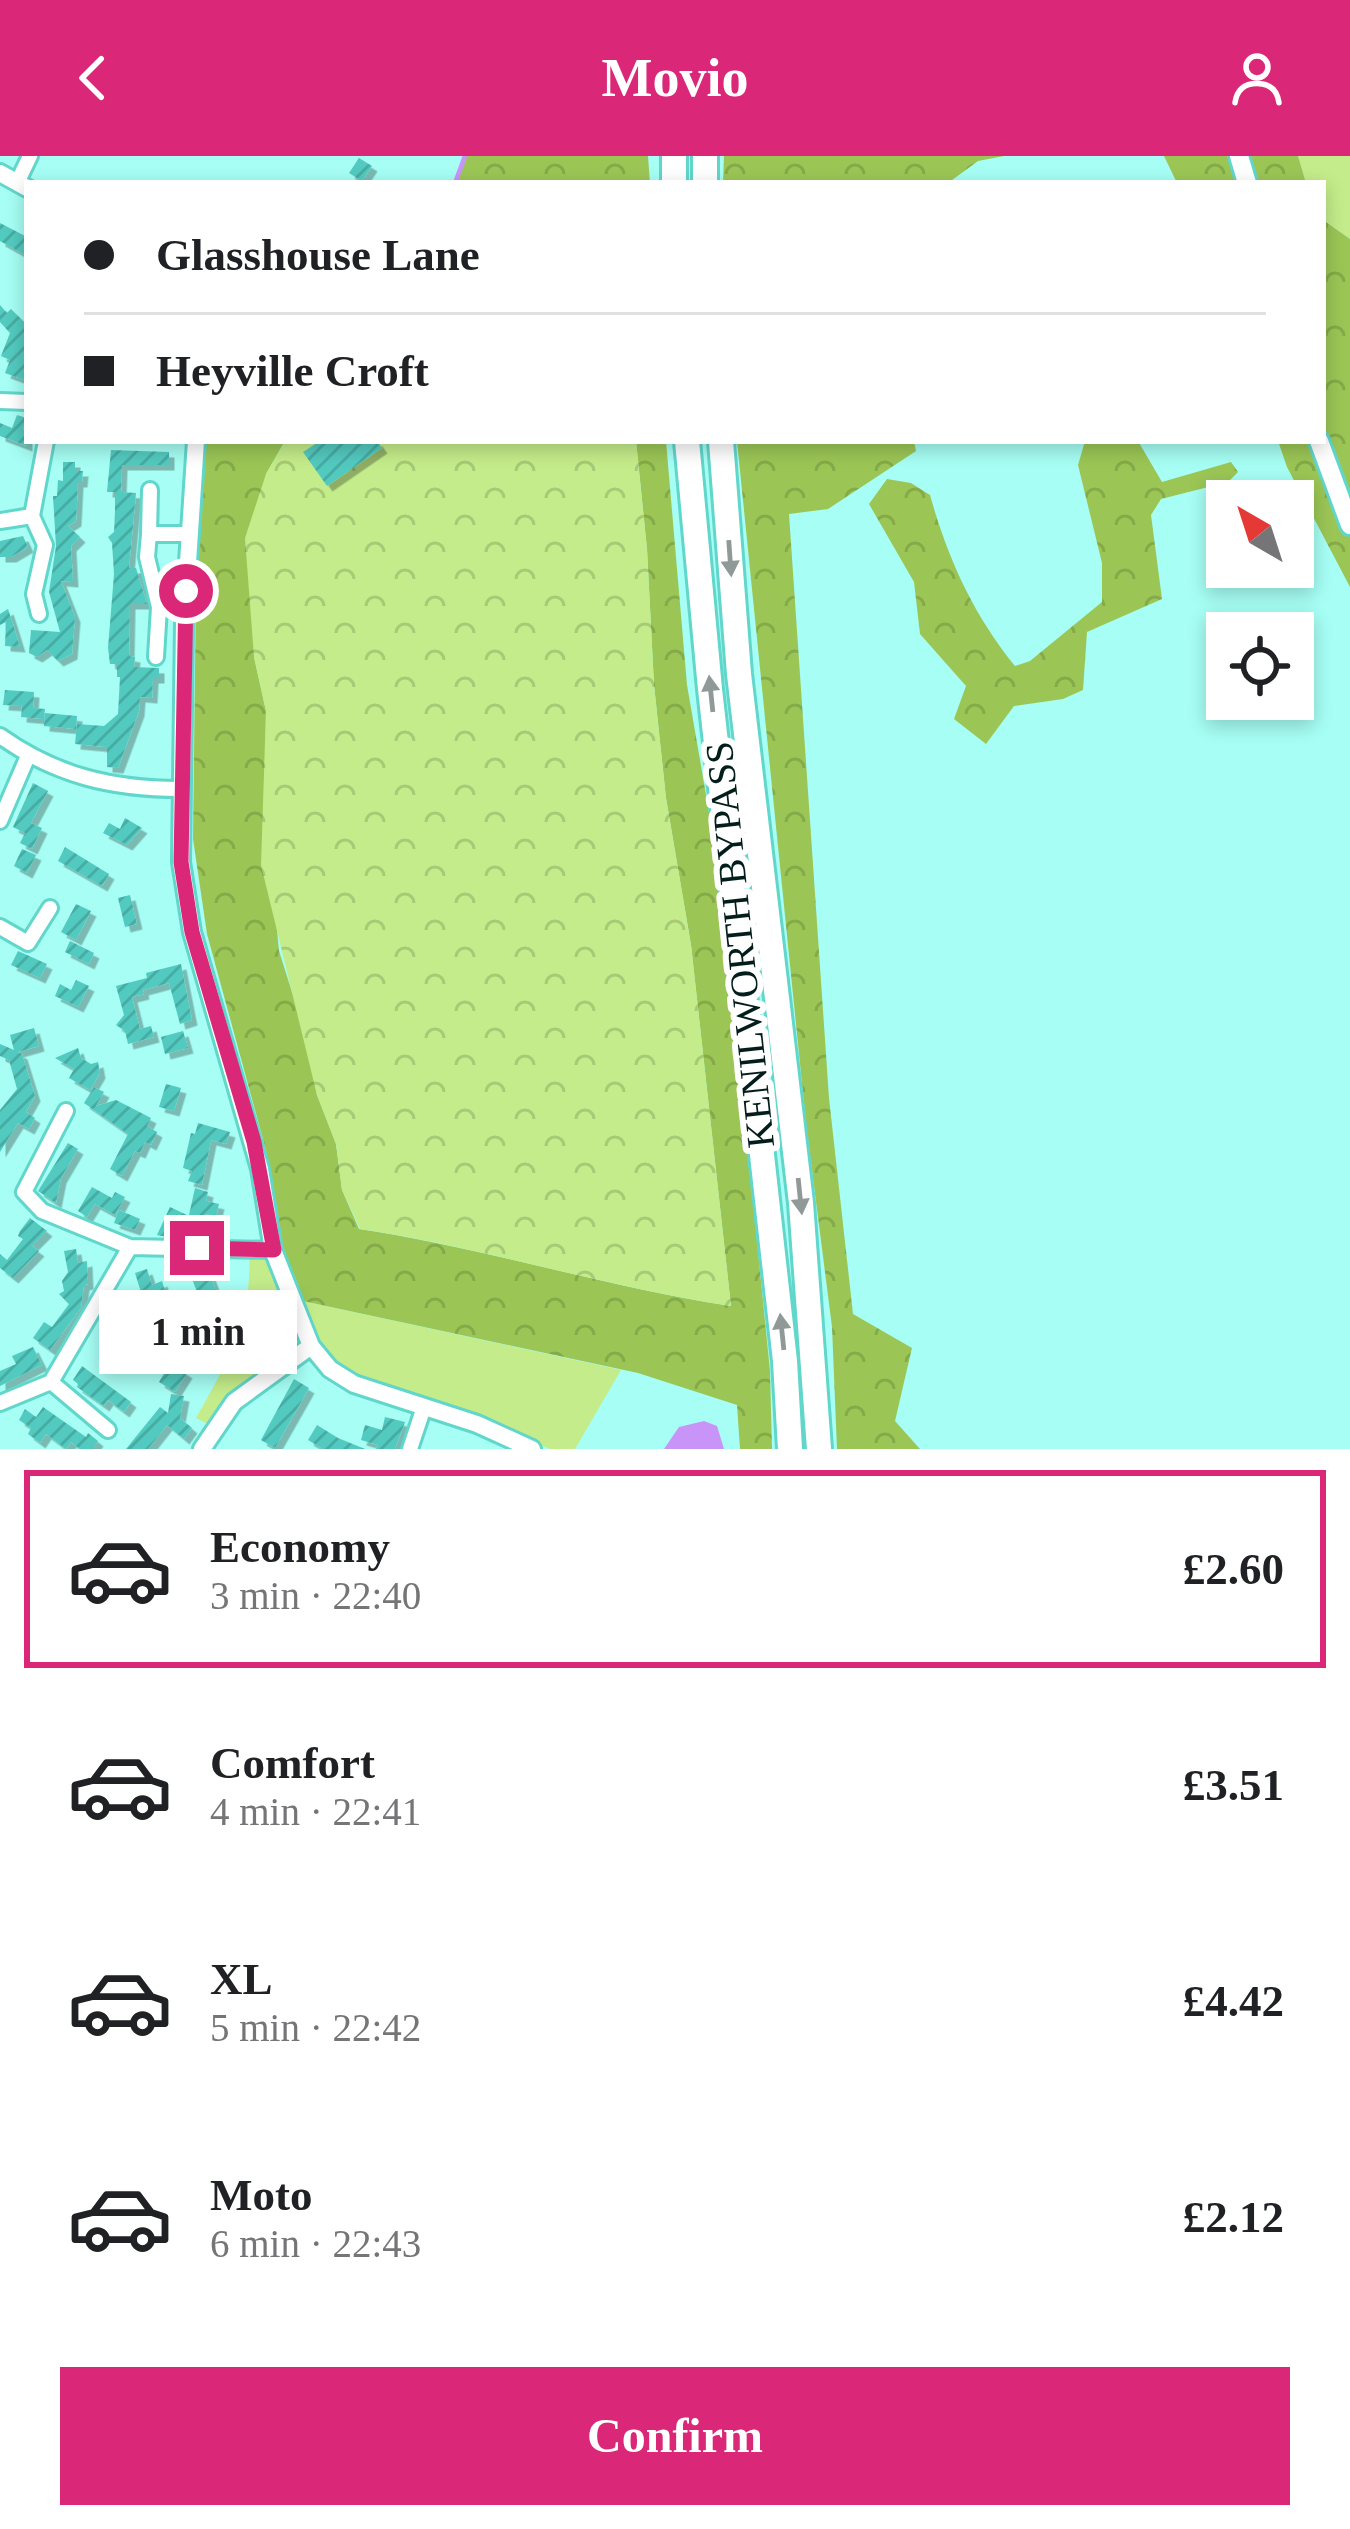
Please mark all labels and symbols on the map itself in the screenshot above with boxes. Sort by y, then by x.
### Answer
north arrow [1206,480,1314,588]
one-way arrow [721,540,740,577]
route start [159,564,213,618]
one-way arrow [701,675,720,712]
street label: KENILWORTH BYPASS [697,740,782,1150]
one-way arrow [790,1178,809,1215]
route end [170,1221,224,1275]
callout: 1 min [98,1290,296,1374]
one-way arrow [772,1313,791,1350]

